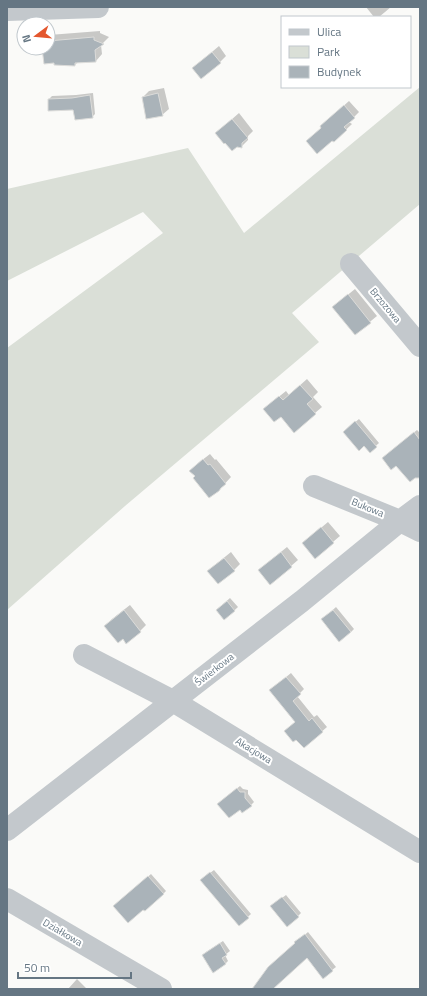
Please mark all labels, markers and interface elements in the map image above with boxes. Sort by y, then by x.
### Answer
north arrow [16,16,56,56]
legend [281,16,411,88]
text: Ulica [317,22,341,41]
text: N [18,33,35,45]
text: Park [317,42,340,61]
text: Budynek [317,62,361,81]
street label: Brzozowa [366,285,405,326]
street label: Bukowa [349,494,386,521]
street label: Świerkowa [192,649,237,690]
street label: Akacjowa [233,734,275,767]
street label: Działkowa [40,915,85,950]
scale bar [18,954,131,980]
text: 50 m [24,958,50,977]

